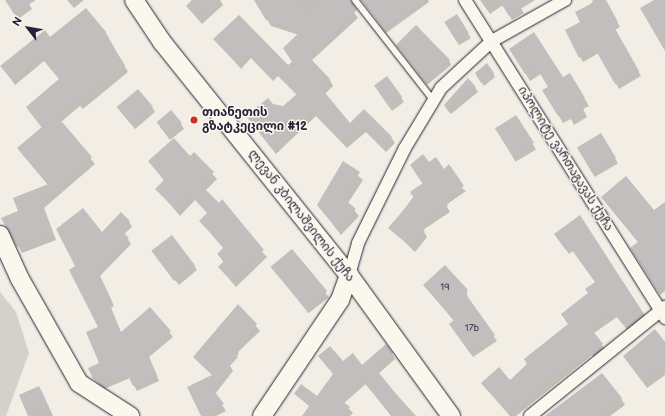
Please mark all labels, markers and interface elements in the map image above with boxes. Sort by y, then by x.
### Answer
north arrow [8,8,48,48]
text: N [10,15,25,28]
street label: იპოლიტე ვართაგავას ქუჩა [514,84,616,234]
place label: თიანეთის გზატკეცილი #12 [202,106,307,134]
marker: თიანეთის გზატკეცილი #12 [189,115,199,125]
street label: ლევან კბილაშვილის ქუჩა [245,147,357,285]
house number: 19 [440,282,450,294]
house number: 17b [465,323,479,335]

